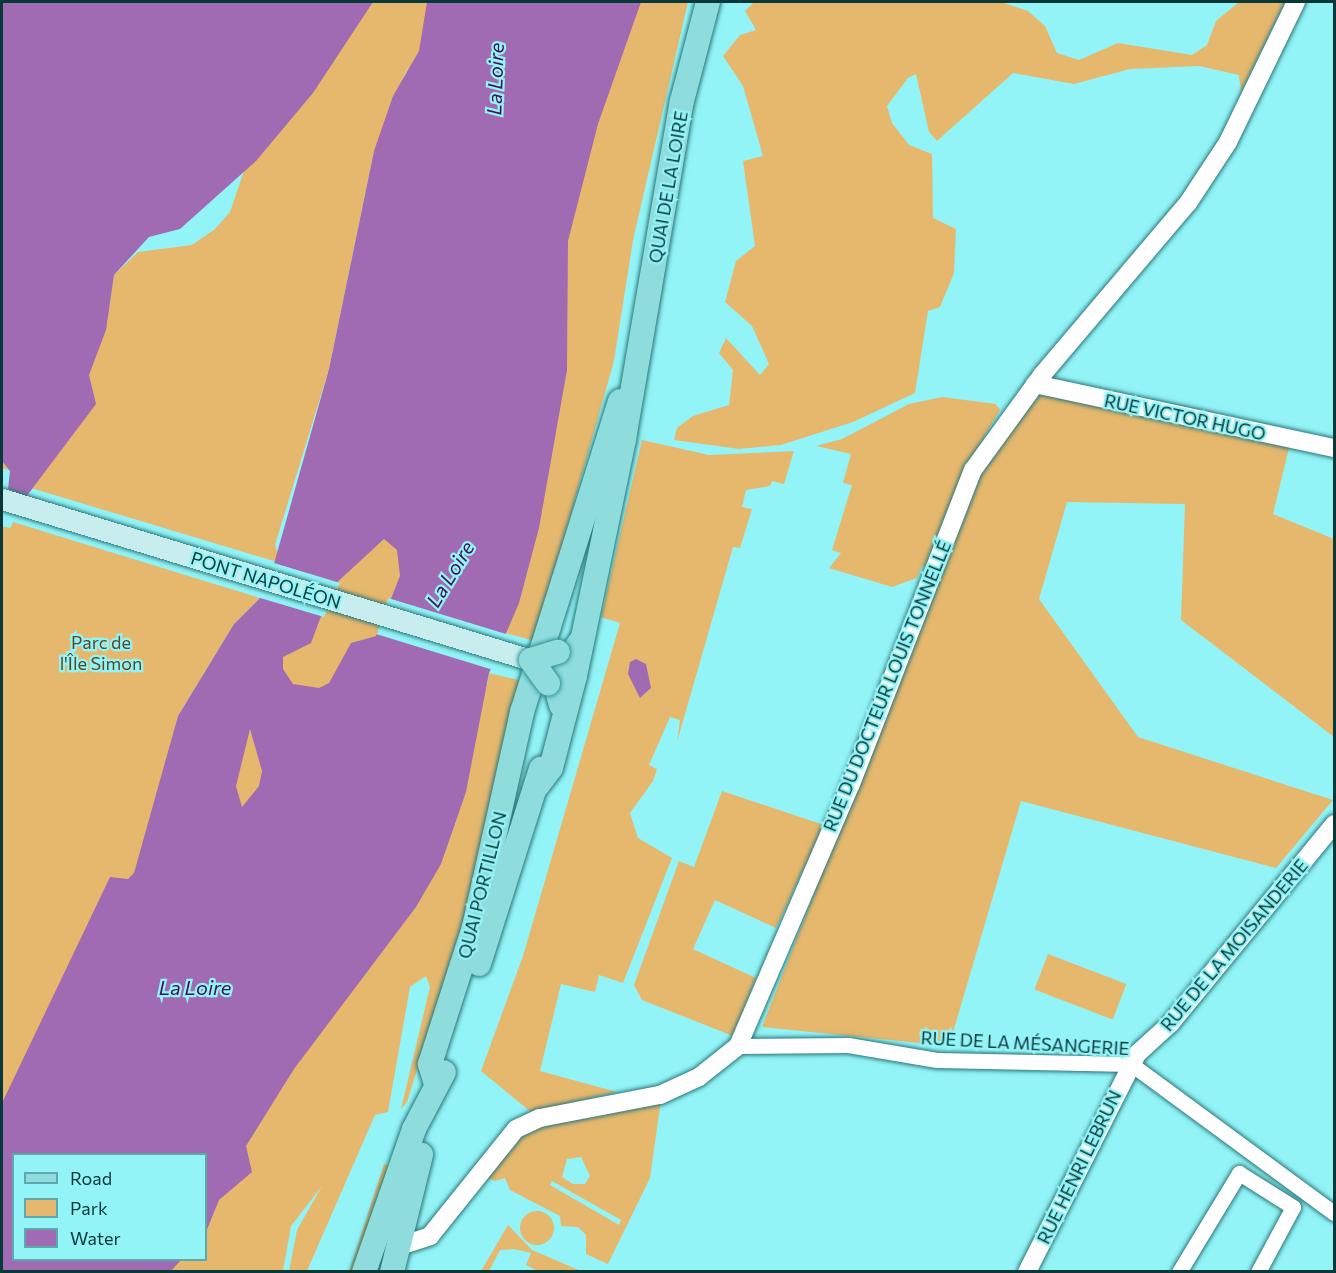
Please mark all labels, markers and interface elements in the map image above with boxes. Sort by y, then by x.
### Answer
water label: La Loire [482,42,508,116]
street label: QUAI DE LA LOIRE [644,109,692,265]
street label: RUE VICTOR HUGO [1102,389,1268,445]
water label: La Loire [421,537,479,611]
street label: RUE DU DOCTEUR LOUIS TONNELLÉ [819,537,955,835]
street label: PONT NAPOLÉON [188,547,344,613]
park label: Parc de l'Île Simon [60,632,142,674]
street label: QUAI PORTILLON [453,809,511,961]
street label: RUE DE LA MOISANDERIE [1156,855,1312,1035]
water label: La Loire [159,975,231,999]
street label: RUE DE LA MÉSANGERIE [920,1027,1130,1059]
street label: RUE HENRI LEBRUN [1032,1087,1126,1247]
legend [12,1153,207,1261]
text: Road [70,1167,112,1189]
text: Park [70,1197,108,1219]
text: Water [70,1227,121,1249]

